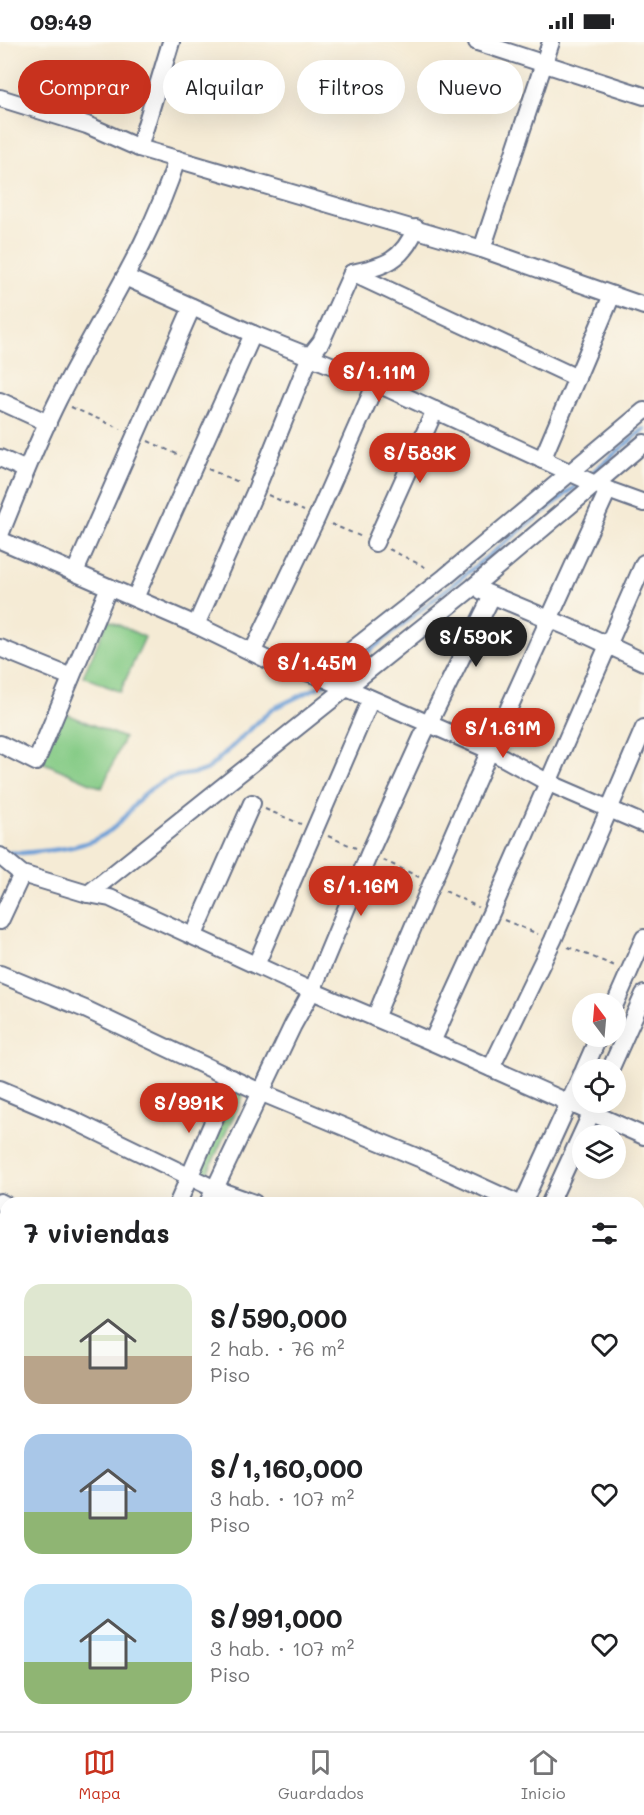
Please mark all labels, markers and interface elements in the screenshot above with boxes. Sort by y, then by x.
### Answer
text: 09:49 [30,7,92,36]
chip: Comprar [18,60,151,114]
chip: Alquilar [163,60,285,114]
chip: Filtros [297,60,405,114]
chip: Nuevo [417,60,523,114]
pin: S/1.11M [324,352,434,403]
text: S/1.11M [342,358,416,384]
pin: S/583K [371,433,469,484]
text: S/583K [383,439,457,465]
pin: S/590K [427,617,525,668]
text: S/590K [439,623,513,649]
pin: S/1.45M [262,643,372,694]
text: S/1.45M [277,649,357,675]
pin: S/1.61M [448,708,558,759]
text: S/1.61M [465,714,541,740]
pin: S/1.16M [306,866,416,917]
text: S/1.16M [323,872,399,898]
north arrow [572,993,626,1047]
map controls [572,993,626,1179]
button: locate [572,1059,626,1113]
pin: S/991K [140,1083,238,1134]
text: S/991K [154,1089,224,1115]
button: layers [572,1125,626,1179]
text: 7 viviendas [24,1216,170,1250]
icon: filters [588,1217,621,1250]
text: S/590,000 [210,1301,347,1335]
icon: home [72,1308,144,1380]
icon: heart [588,1328,621,1361]
text: 2 hab. · 76 m² [210,1335,345,1361]
text: Piso [210,1361,250,1387]
text: S/1,160,000 [210,1451,363,1485]
icon: home [72,1458,144,1530]
icon: heart [588,1478,621,1511]
text: 3 hab. · 107 m² [210,1485,354,1511]
text: Piso [210,1511,250,1537]
text: S/991,000 [210,1601,342,1635]
icon: home [72,1608,144,1680]
icon: heart [588,1628,621,1661]
text: 3 hab. · 107 m² [210,1635,354,1661]
text: Piso [210,1661,250,1687]
tab: Mapa [78,1746,121,1803]
tab: Guardados [278,1746,364,1803]
tab: Inicio [521,1746,566,1803]

